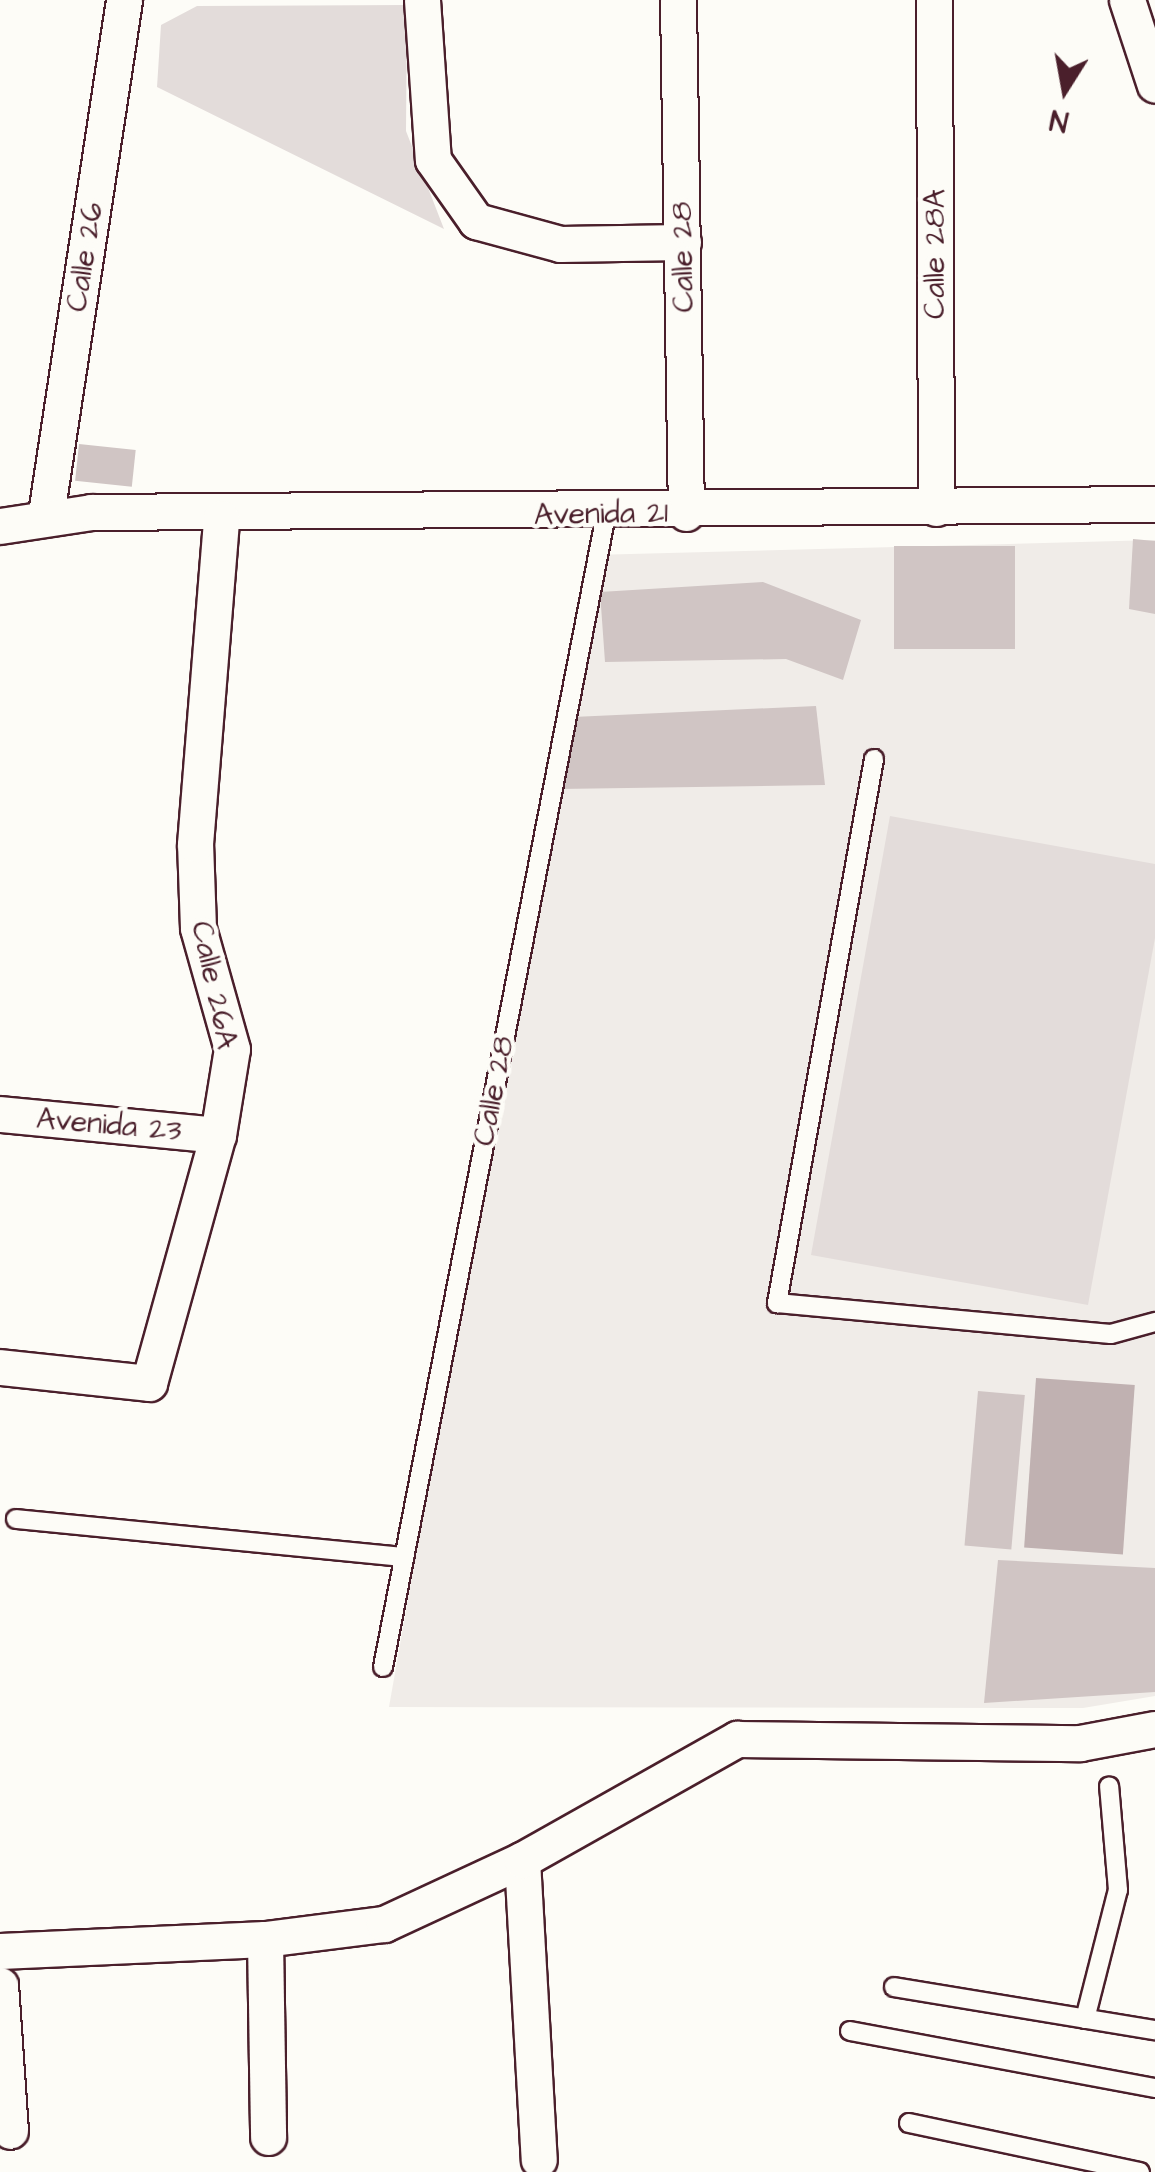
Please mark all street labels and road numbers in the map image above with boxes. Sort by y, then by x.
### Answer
street label: Calle 28A [917,189,953,319]
street label: Calle 26 [59,200,111,314]
street label: Calle 28 [664,201,702,313]
street label: Avenida 21 [534,495,668,533]
street label: Calle 26A [183,918,245,1052]
street label: Calle 28 [466,1033,522,1149]
street label: Avenida 23 [35,1101,183,1149]

